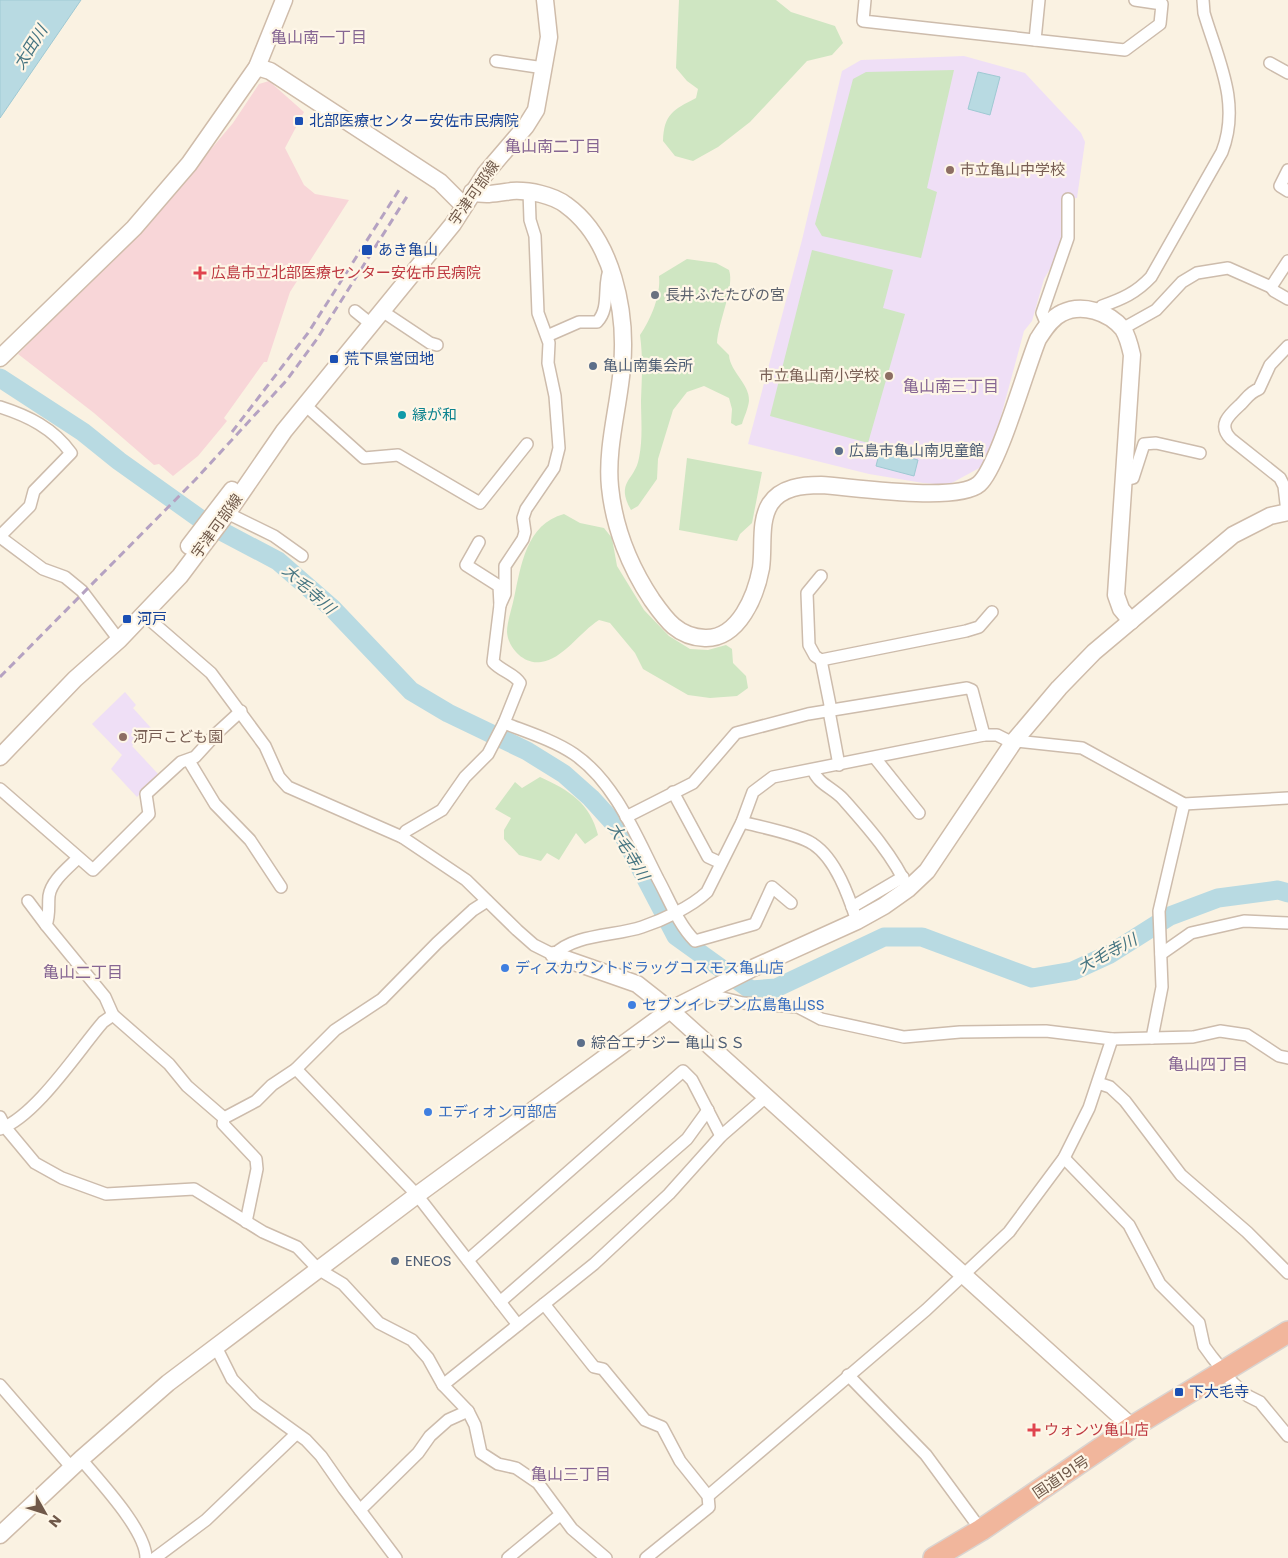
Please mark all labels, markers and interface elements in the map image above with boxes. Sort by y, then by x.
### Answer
water label: 太田川 [8,19,54,74]
district label: 亀山南一丁目 [271,26,367,49]
place label: 北部医療センター安佐市民病院 [309,110,519,131]
marker: 北部医療センター安佐市民病院 [293,115,305,127]
district label: 亀山南二丁目 [505,135,601,158]
street label: 宇津可部線 [443,156,504,229]
place label: 市立亀山中学校 [960,159,1065,180]
marker: 市立亀山中学校 [944,164,956,176]
place label: あき亀山 [378,239,438,260]
marker: あき亀山 [360,243,374,257]
place label: 広島市立北部医療センター安佐市民病院 [211,262,481,283]
marker: 広島市立北部医療センター安佐市民病院 [193,266,207,280]
place label: 長井ふたたびの宮 [665,284,785,305]
marker: 長井ふたたびの宮 [649,289,661,301]
place label: 荒下県営団地 [344,348,434,369]
marker: 荒下県営団地 [328,353,340,365]
place label: 亀山南集会所 [603,355,693,376]
marker: 亀山南集会所 [587,360,599,372]
place label: 市立亀山南小学校 [759,365,879,386]
marker: 市立亀山南小学校 [883,370,895,382]
district label: 亀山南三丁目 [903,375,999,398]
place label: 縁が和 [412,404,457,425]
marker: 縁が和 [396,409,408,421]
place label: 広島市亀山南児童館 [849,440,984,461]
marker: 広島市亀山南児童館 [833,445,845,457]
street label: 宇津可部線 [186,489,247,562]
water label: 大毛寺川 [277,559,342,621]
place label: 河戸 [137,608,167,629]
marker: 河戸 [121,613,133,625]
place label: 河戸こども園 [133,726,223,747]
marker: 河戸こども園 [117,731,129,743]
water label: 大毛寺川 [602,818,656,886]
water label: 大毛寺川 [1074,927,1143,979]
place label: ディスカウントドラッグコスモス亀山店 [515,957,784,978]
district label: 亀山二丁目 [43,961,123,984]
marker: ディスカウントドラッグコスモス亀山店 [499,962,511,974]
place label: セブンイレブン広島亀山SS [642,994,825,1015]
marker: セブンイレブン広島亀山SS [626,999,638,1011]
place label: 綜合エナジー 亀山ＳＳ [591,1032,745,1053]
marker: 綜合エナジー 亀山ＳＳ [575,1037,587,1049]
district label: 亀山四丁目 [1168,1053,1248,1076]
place label: エディオン可部店 [438,1101,557,1122]
marker: エディオン可部店 [422,1106,434,1118]
place label: ENEOS [405,1250,452,1271]
marker: ENEOS [389,1255,401,1267]
place label: 下大毛寺 [1189,1381,1249,1402]
marker: 下大毛寺 [1173,1386,1185,1398]
place label: ウォンツ亀山店 [1044,1419,1149,1440]
marker: ウォンツ亀山店 [1028,1424,1040,1436]
street label: 国道191号 [1028,1450,1093,1503]
district label: 亀山三丁目 [531,1463,611,1486]
north arrow [20,1488,70,1538]
text: N [44,1511,66,1532]

